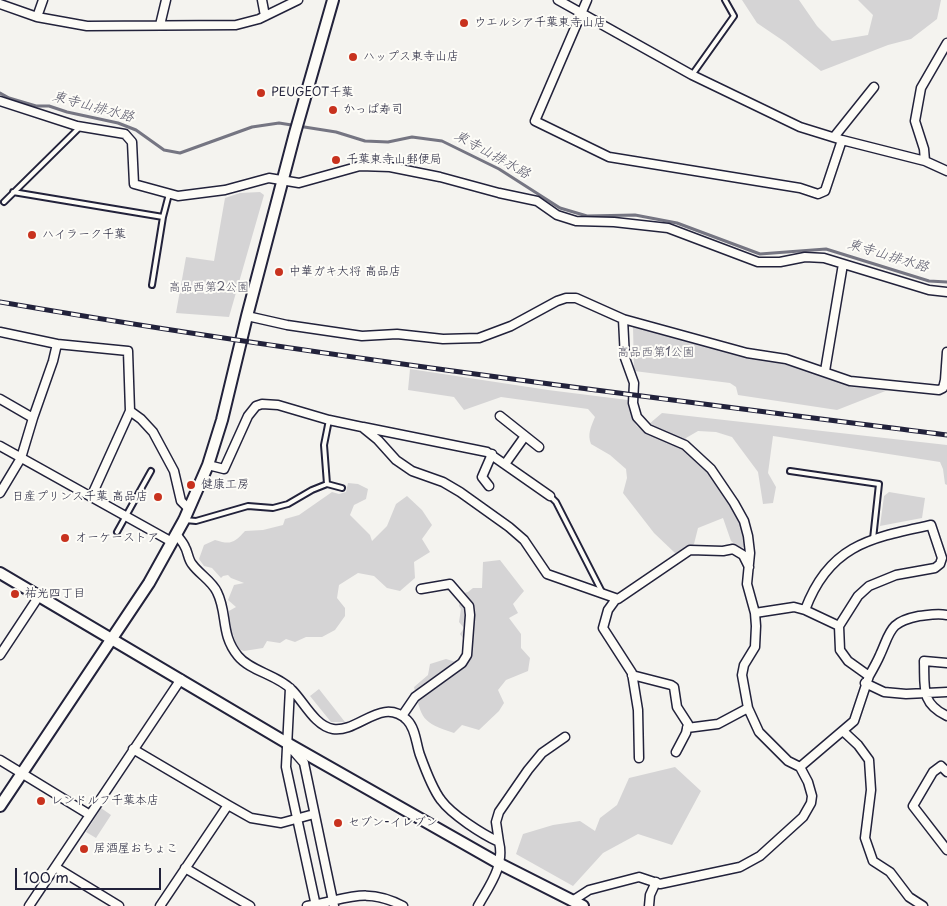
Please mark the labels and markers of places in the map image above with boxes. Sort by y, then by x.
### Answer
place label: ウエルシア千葉東寺山店 [474,16,606,30]
marker: ウエルシア千葉東寺山店 [458,17,470,29]
place label: ハップス東寺山店 [363,50,459,64]
marker: ハップス東寺山店 [347,51,359,63]
place label: PEUGEOT千葉 [271,86,353,100]
marker: PEUGEOT千葉 [255,87,267,99]
place label: かっぱ寿司 [343,103,403,117]
marker: かっぱ寿司 [327,104,339,116]
place label: 千葉東寺山郵便局 [346,153,442,167]
marker: 千葉東寺山郵便局 [330,154,342,166]
place label: ハイラーク千葉 [42,228,126,242]
marker: ハイラーク千葉 [26,229,38,241]
place label: 中華ガキ大将 高品店 [289,265,401,279]
marker: 中華ガキ大将 高品店 [273,266,285,278]
place label: 健康工房 [201,478,249,492]
marker: 健康工房 [185,479,197,491]
place label: 日産プリンス千葉 高品店 [12,490,148,504]
marker: 日産プリンス千葉 高品店 [152,491,164,503]
place label: オーケーストア [75,531,159,545]
marker: オーケーストア [59,532,71,544]
place label: 祐光四丁目 [25,587,85,601]
marker: 祐光四丁目 [9,588,21,600]
place label: レンドルフ千葉本店 [51,794,159,808]
marker: レンドルフ千葉本店 [35,795,47,807]
place label: セブン-イレブン [348,816,438,830]
marker: セブン-イレブン [332,817,344,829]
place label: 居酒屋おちょこ [94,842,178,856]
marker: 居酒屋おちょこ [78,843,90,855]

